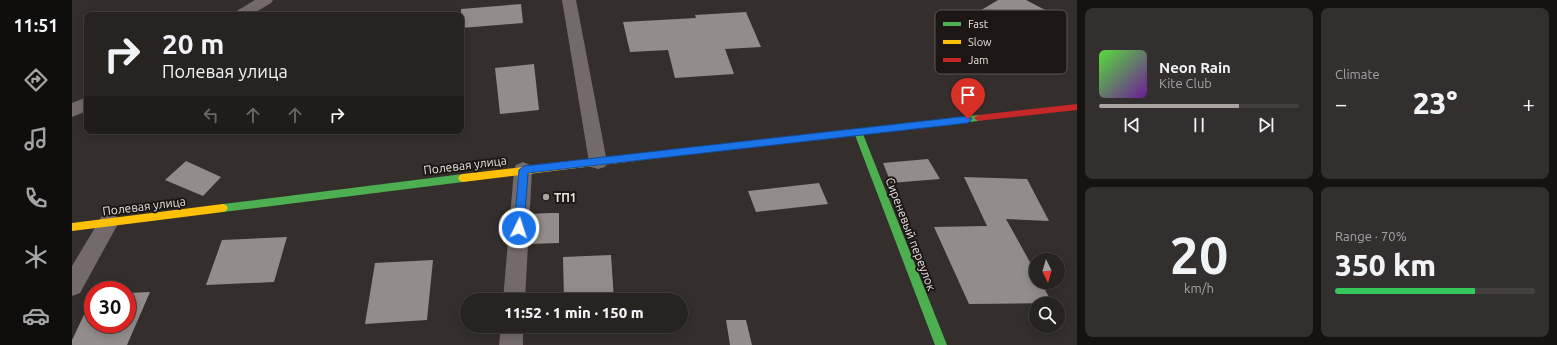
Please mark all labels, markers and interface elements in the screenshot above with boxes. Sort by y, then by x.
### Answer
legend [935,10,1067,74]
text: 11:51 [13,15,59,35]
text: Fast [968,18,989,30]
icon: right [96,28,148,80]
text: 20 m [162,28,224,59]
text: Slow [968,36,992,48]
text: Jam [968,54,989,66]
text: Neon Rain [1159,59,1231,76]
text: Полевая улица [162,61,288,81]
icon: directions [22,66,50,94]
text: Climate [1335,67,1380,81]
text: Kite Club [1159,76,1212,90]
pin [951,78,985,119]
icon: arrive [957,84,979,106]
text: 23° [1413,86,1457,120]
text: − [1335,91,1347,116]
text: + [1523,91,1535,116]
icon: left [200,104,222,126]
icon: ahead [242,104,264,126]
icon: ahead [284,104,306,126]
icon: right [326,104,348,126]
icon: previous [1121,114,1143,136]
icon: pause [1188,114,1210,136]
icon: next [1255,114,1277,136]
icon: music [22,125,50,153]
street label: Полевая улица [423,153,507,177]
street label: Сиреневый переулок [883,176,939,292]
icon: phone [22,184,50,212]
place label: ТП1 [554,191,577,204]
marker: ТП1 [541,192,551,202]
street label: Полевая улица [102,194,186,218]
position arrow [498,207,540,249]
text: 20 [1170,226,1228,284]
text: Range · 70% [1335,229,1407,243]
icon: climate [22,243,50,271]
text: 350 km [1335,248,1436,282]
north arrow [1029,253,1065,289]
map controls [1029,253,1065,333]
speed limit sign: 30 [84,281,136,333]
text: km/h [1184,281,1214,295]
button: search [1029,297,1065,333]
icon: car [22,302,50,330]
text: 11:52 · 1 min · 150 m [504,304,644,321]

